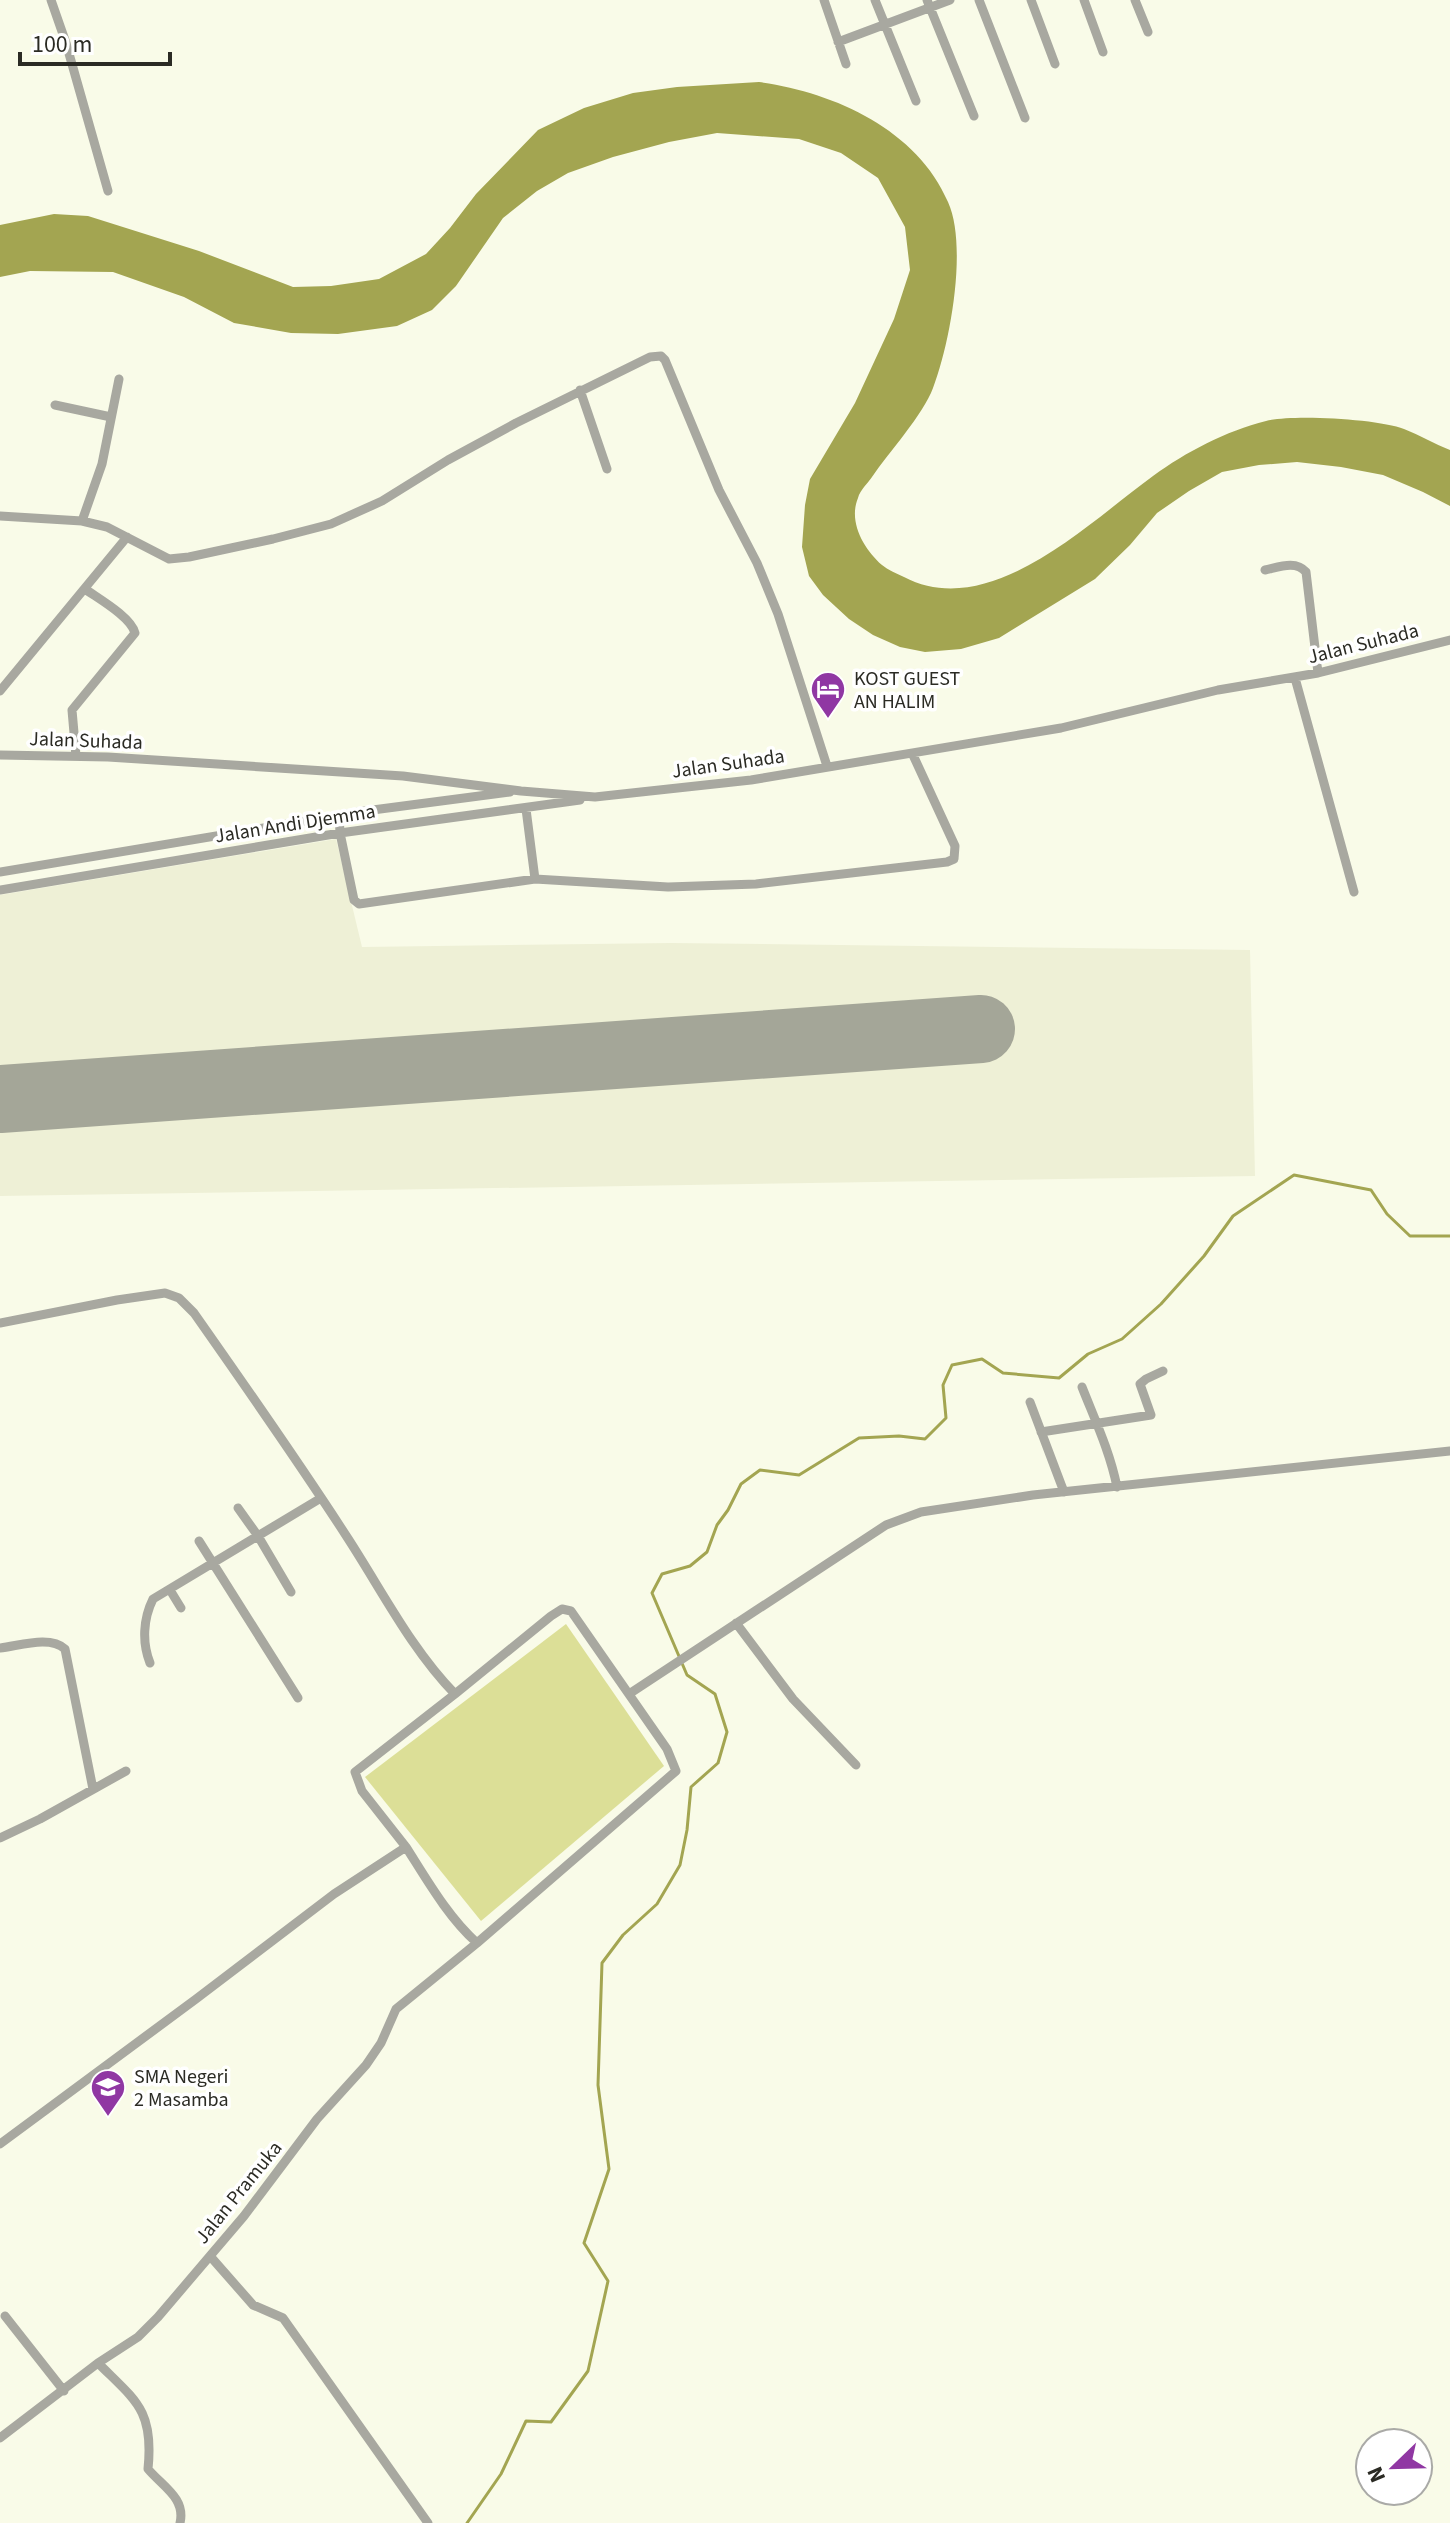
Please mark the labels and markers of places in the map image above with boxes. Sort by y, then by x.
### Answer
place label: KOST GUEST AN HALIM [854,665,961,716]
hotel icon: KOST GUEST AN HALIM [809,670,847,720]
place label: SMA Negeri 2 Masamba [134,2063,228,2114]
school or university icon: SMA Negeri 2 Masamba [89,2068,127,2118]

